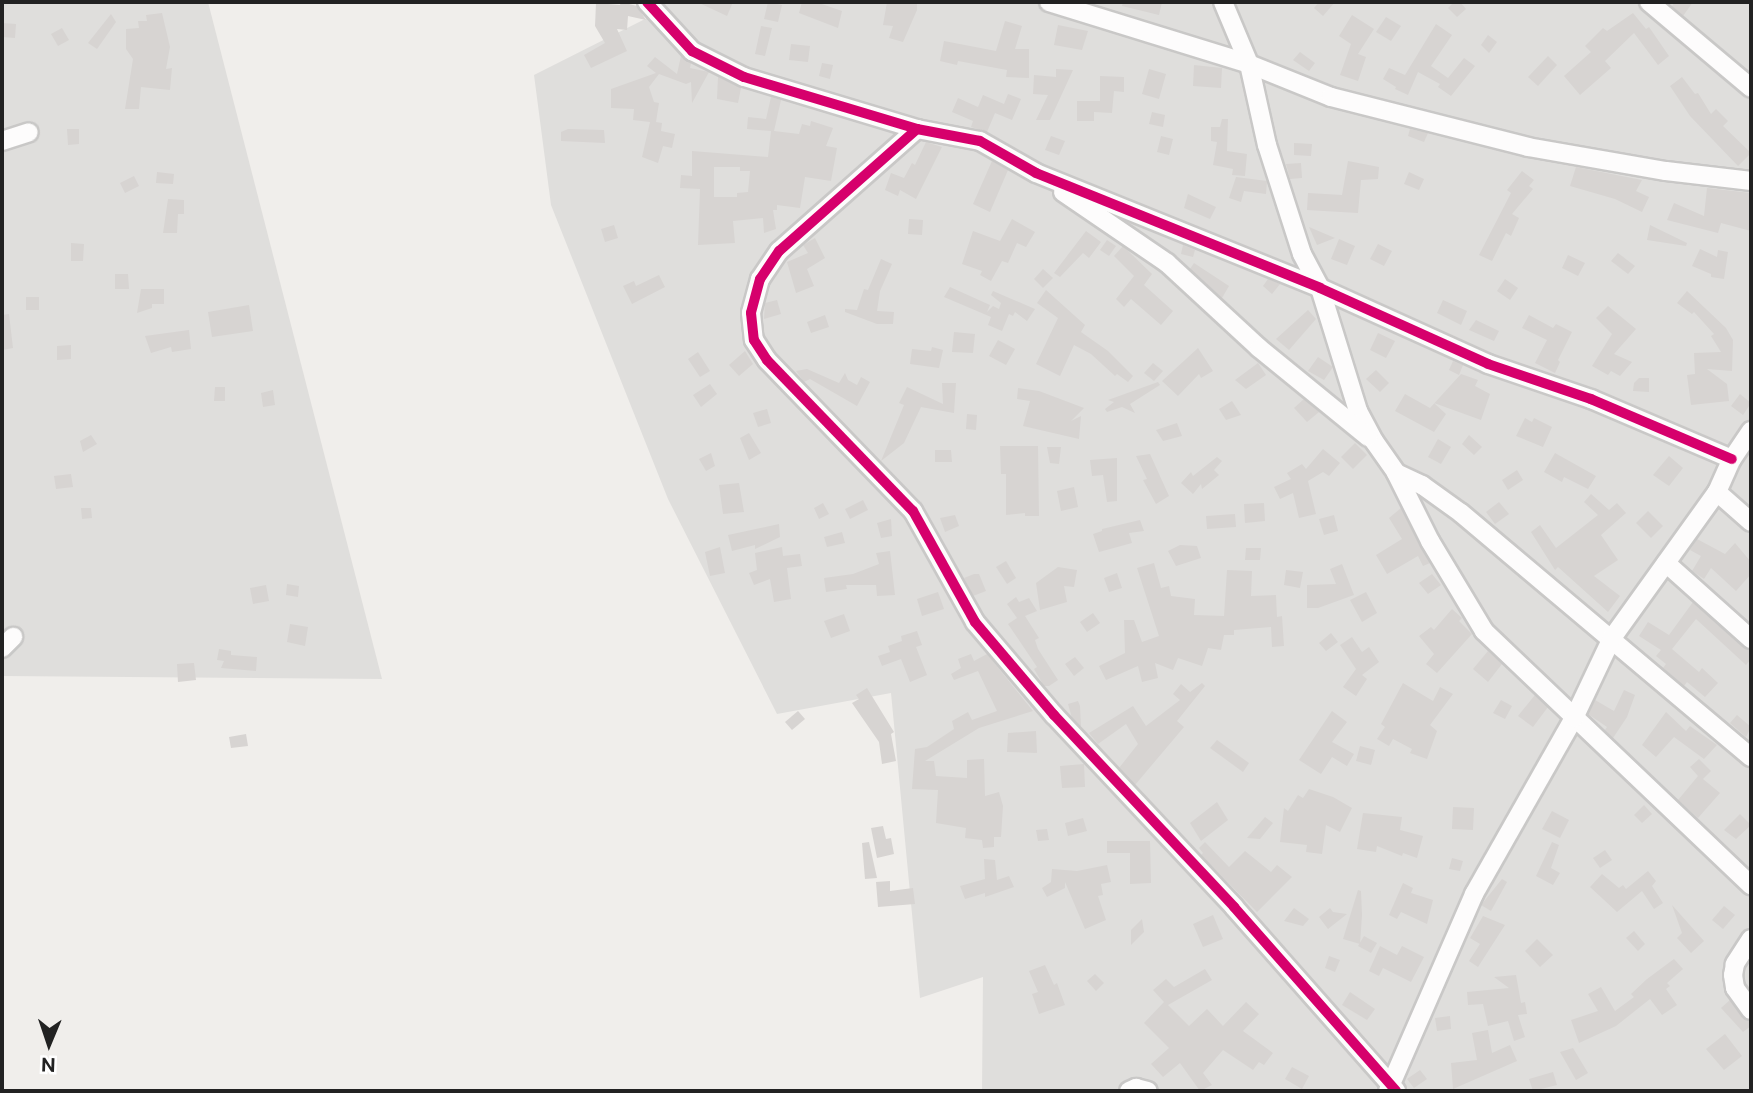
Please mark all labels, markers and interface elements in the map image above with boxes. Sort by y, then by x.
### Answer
north arrow [14,1009,84,1079]
text: N [40,1054,56,1076]

